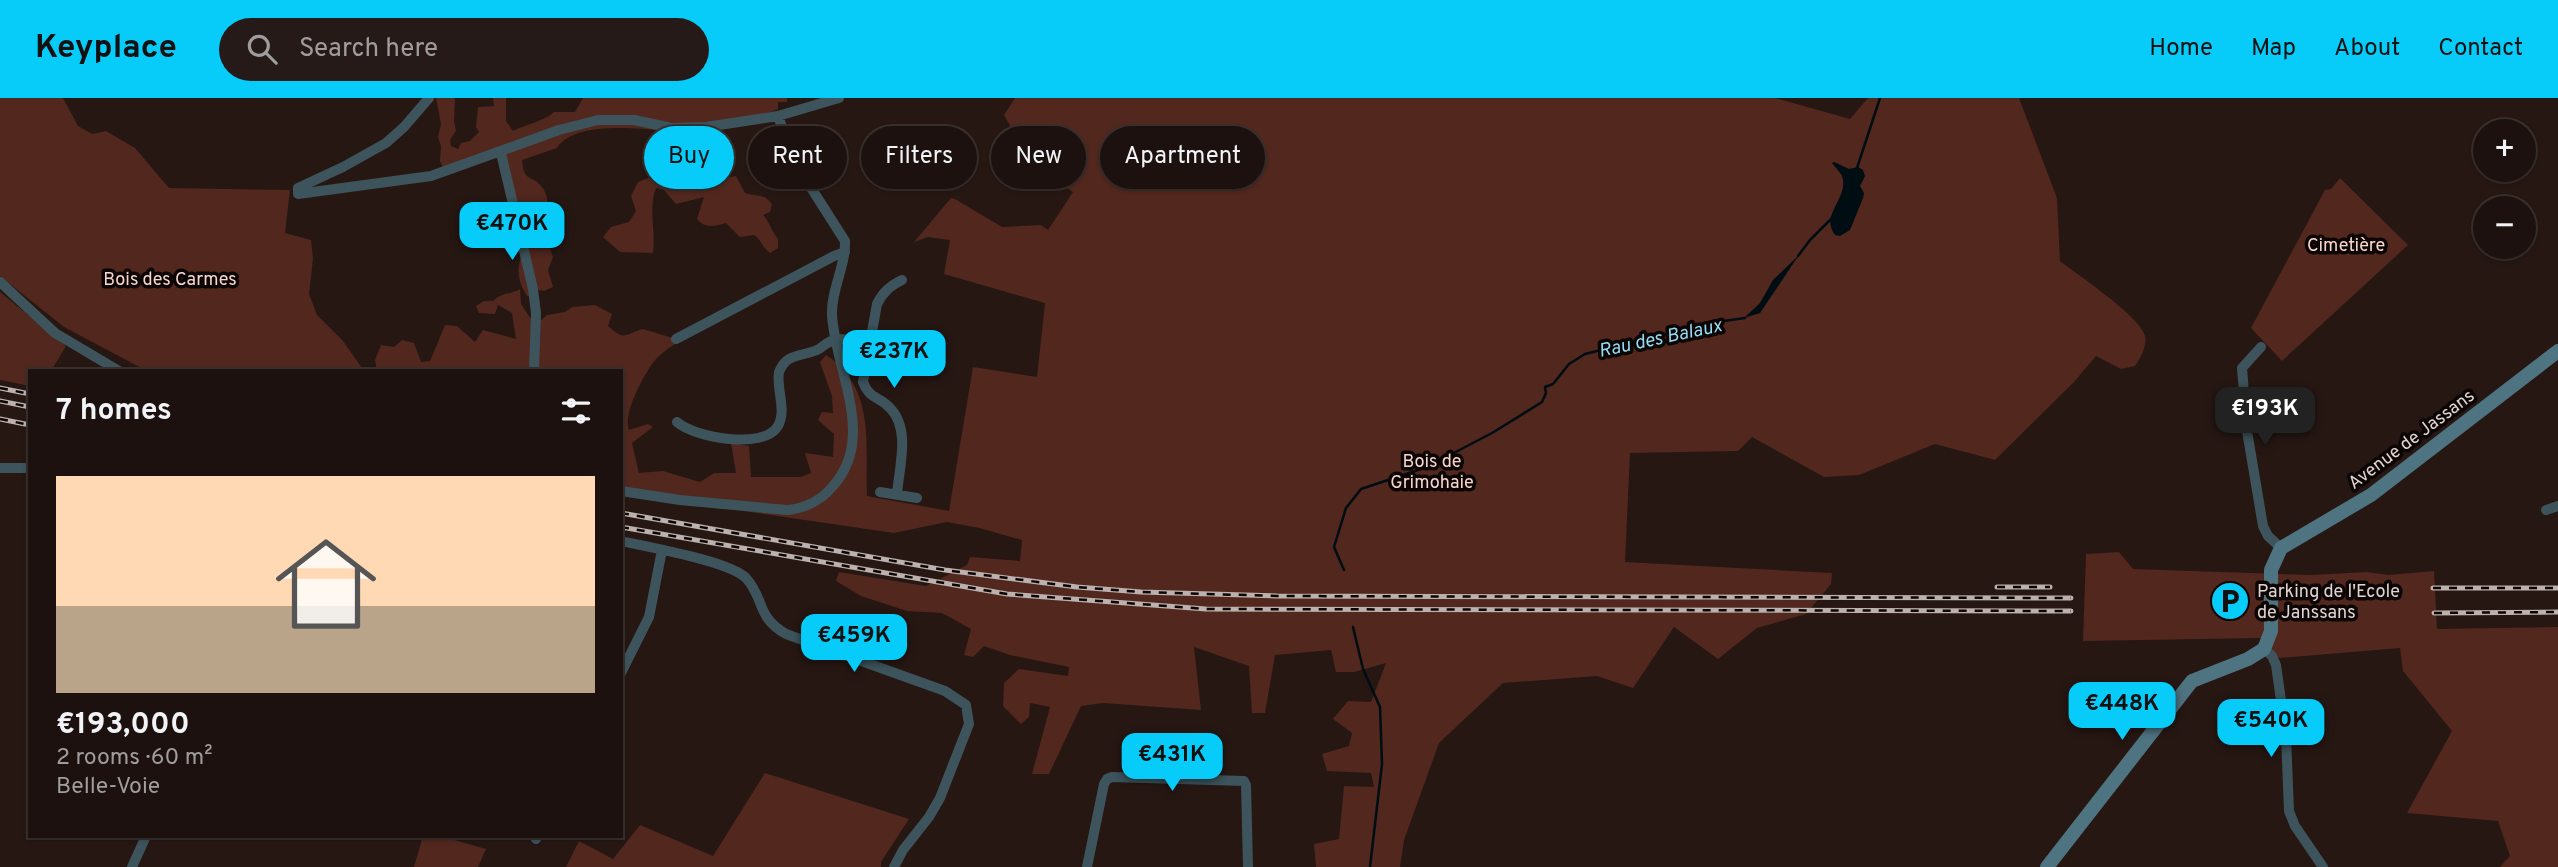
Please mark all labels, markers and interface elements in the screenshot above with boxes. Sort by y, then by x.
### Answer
search box [219,18,709,81]
text: Keyplace [35,28,177,70]
icon: search [243,30,281,68]
text: Search here [299,33,438,66]
text: Home [2149,34,2213,64]
text: Map [2251,34,2296,64]
text: About [2334,34,2400,64]
text: Contact [2438,34,2523,64]
map controls [2473,119,2536,259]
button: + [2473,119,2536,182]
chip: Buy [644,126,734,189]
chip: Rent [748,126,847,189]
chip: Filters [861,126,977,189]
chip: New [991,126,1086,189]
chip: Apartment [1100,126,1265,189]
button: − [2473,196,2536,259]
pin: €470K [463,202,561,262]
text: €470K [475,210,549,239]
park label: Cimetière [2307,235,2385,258]
park label: Bois des Carmes [103,269,237,292]
water label: Rau des Balaux [1597,314,1726,364]
pin: €237K [845,330,943,390]
text: €237K [859,338,929,367]
street label: Avenue de Jassans [2344,385,2480,495]
pin: €193K [2216,388,2314,447]
icon: filters [557,392,595,430]
text: 7 homes [56,393,172,430]
text: €193K [2231,395,2299,424]
park label: Bois de Grimohaie [1390,451,1474,495]
icon: home [263,521,389,647]
parking icon: Parking de l'Ecole de Janssans [2209,580,2251,622]
place label: Parking de l'Ecole de Janssans [2257,581,2400,625]
pin: €459K [805,614,903,674]
text: €459K [817,622,891,651]
pin: €448K [2073,682,2171,742]
text: €448K [2085,690,2159,719]
pin: €540K [2222,700,2320,759]
text: €193,000 [56,707,190,744]
text: €540K [2233,707,2309,736]
pin: €431K [1123,734,1221,793]
text: €431K [1138,741,1206,770]
text: 2 rooms · 60 m² [56,744,213,773]
text: Belle-Voie [56,773,160,802]

